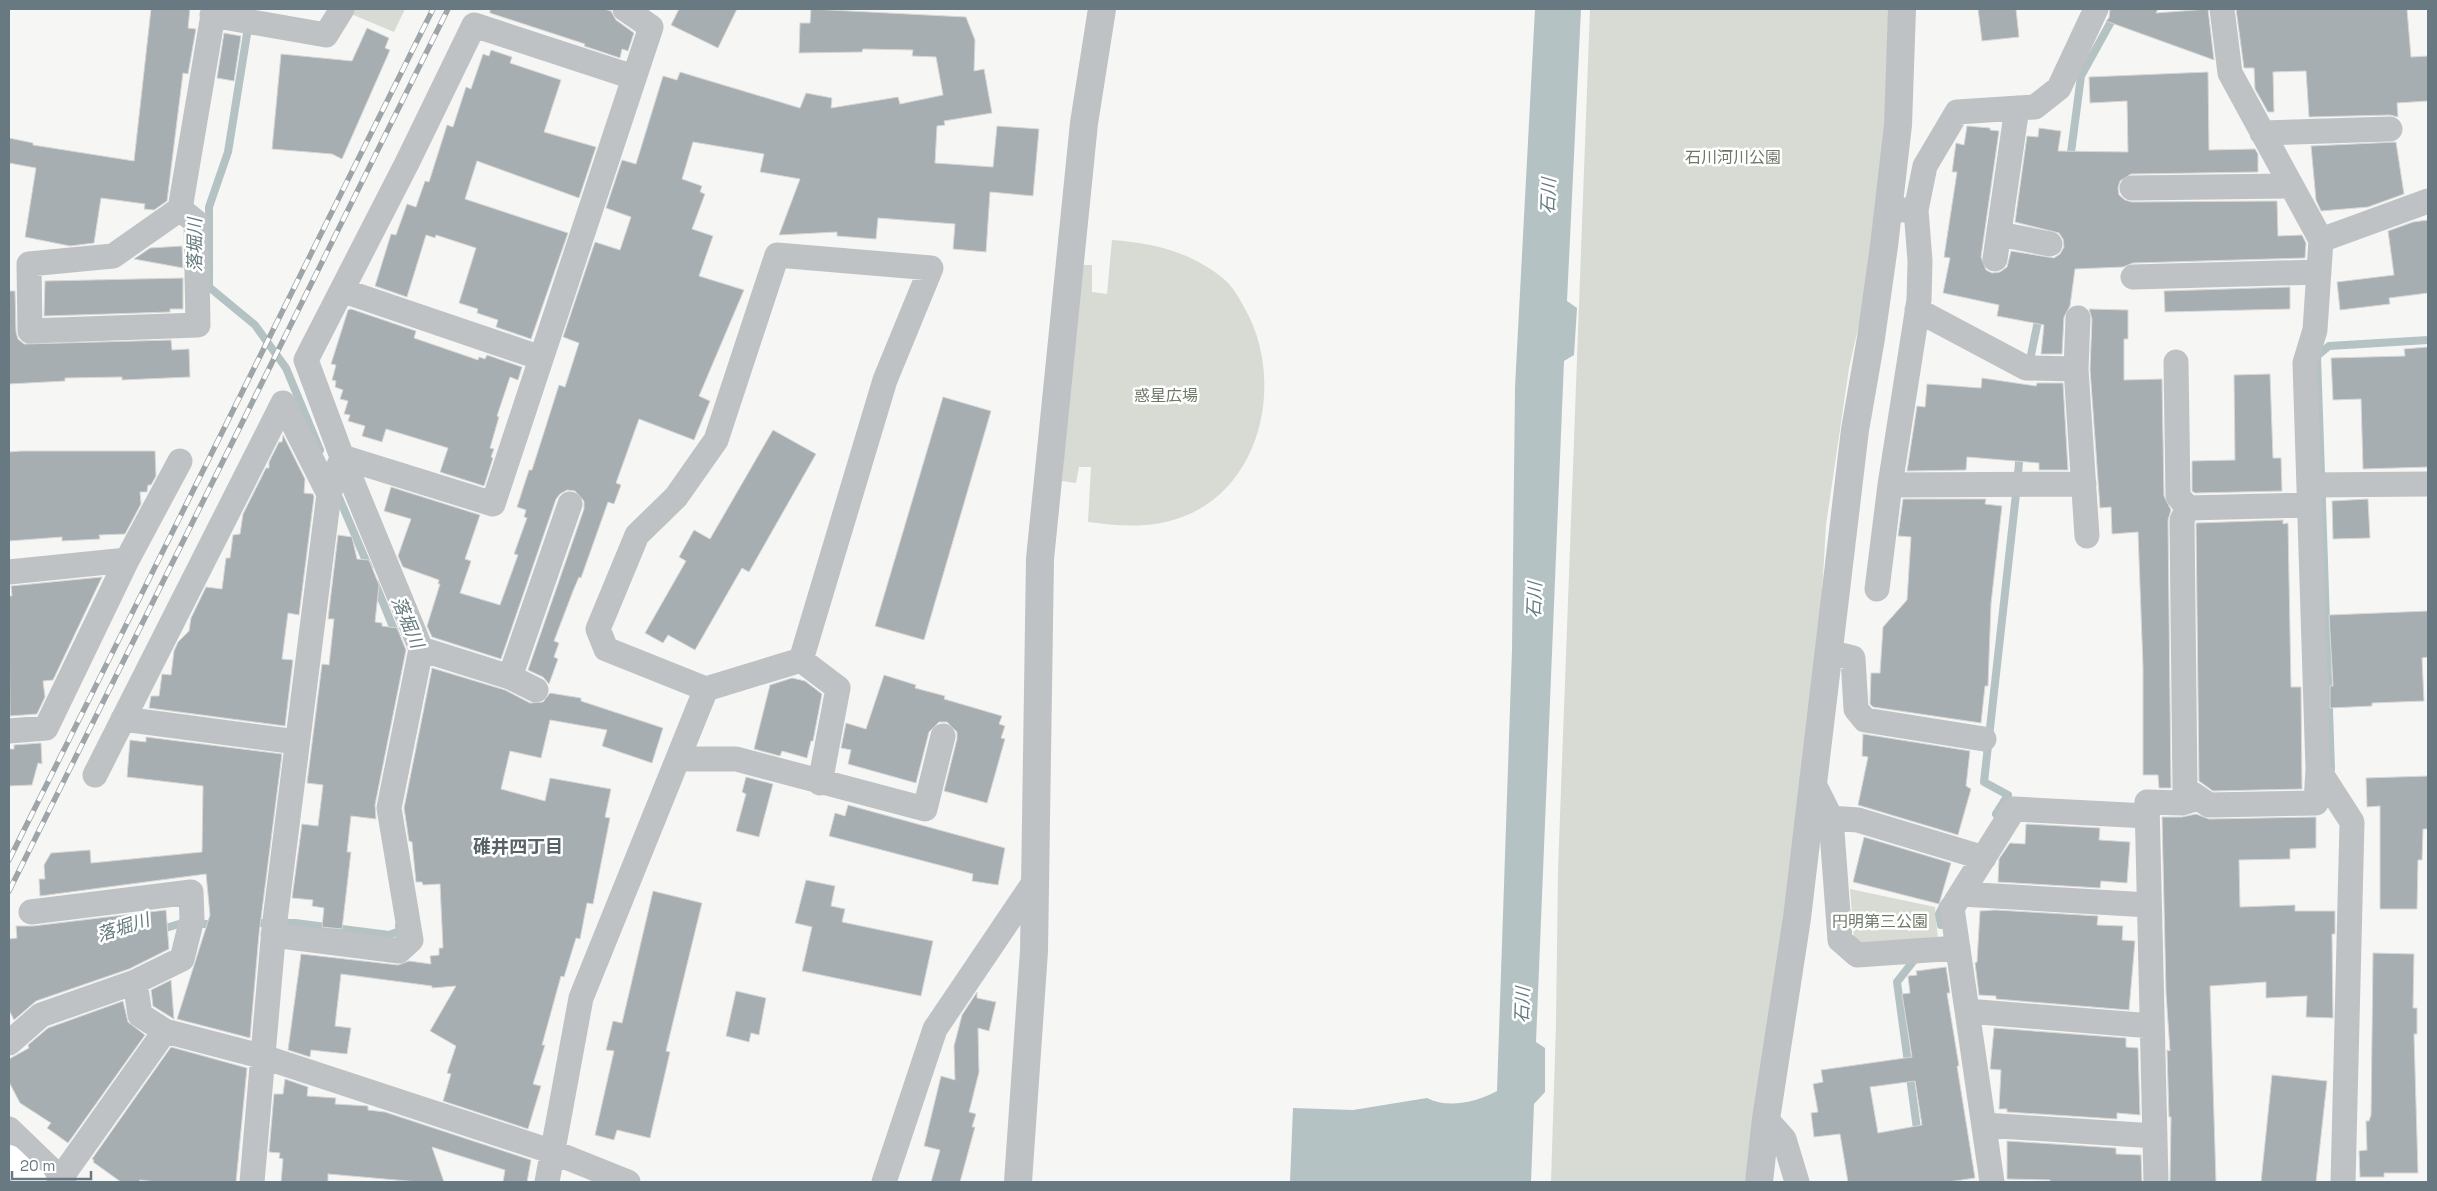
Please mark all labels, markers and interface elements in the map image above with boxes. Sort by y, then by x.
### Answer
park label: 石川河川公園 [1685,147,1781,168]
water label: 石川 [1536,176,1560,214]
water label: 落堀川 [183,216,206,272]
park label: 惑星広場 [1134,385,1198,406]
water label: 石川 [1522,580,1546,618]
water label: 落堀川 [387,593,430,653]
district label: 碓井四丁目 [473,835,563,858]
water label: 落堀川 [94,907,154,946]
park label: 円明第三公園 [1832,911,1928,932]
water label: 石川 [1510,985,1534,1023]
scale bar [12,1148,91,1180]
text: 20 m [20,1156,55,1175]

